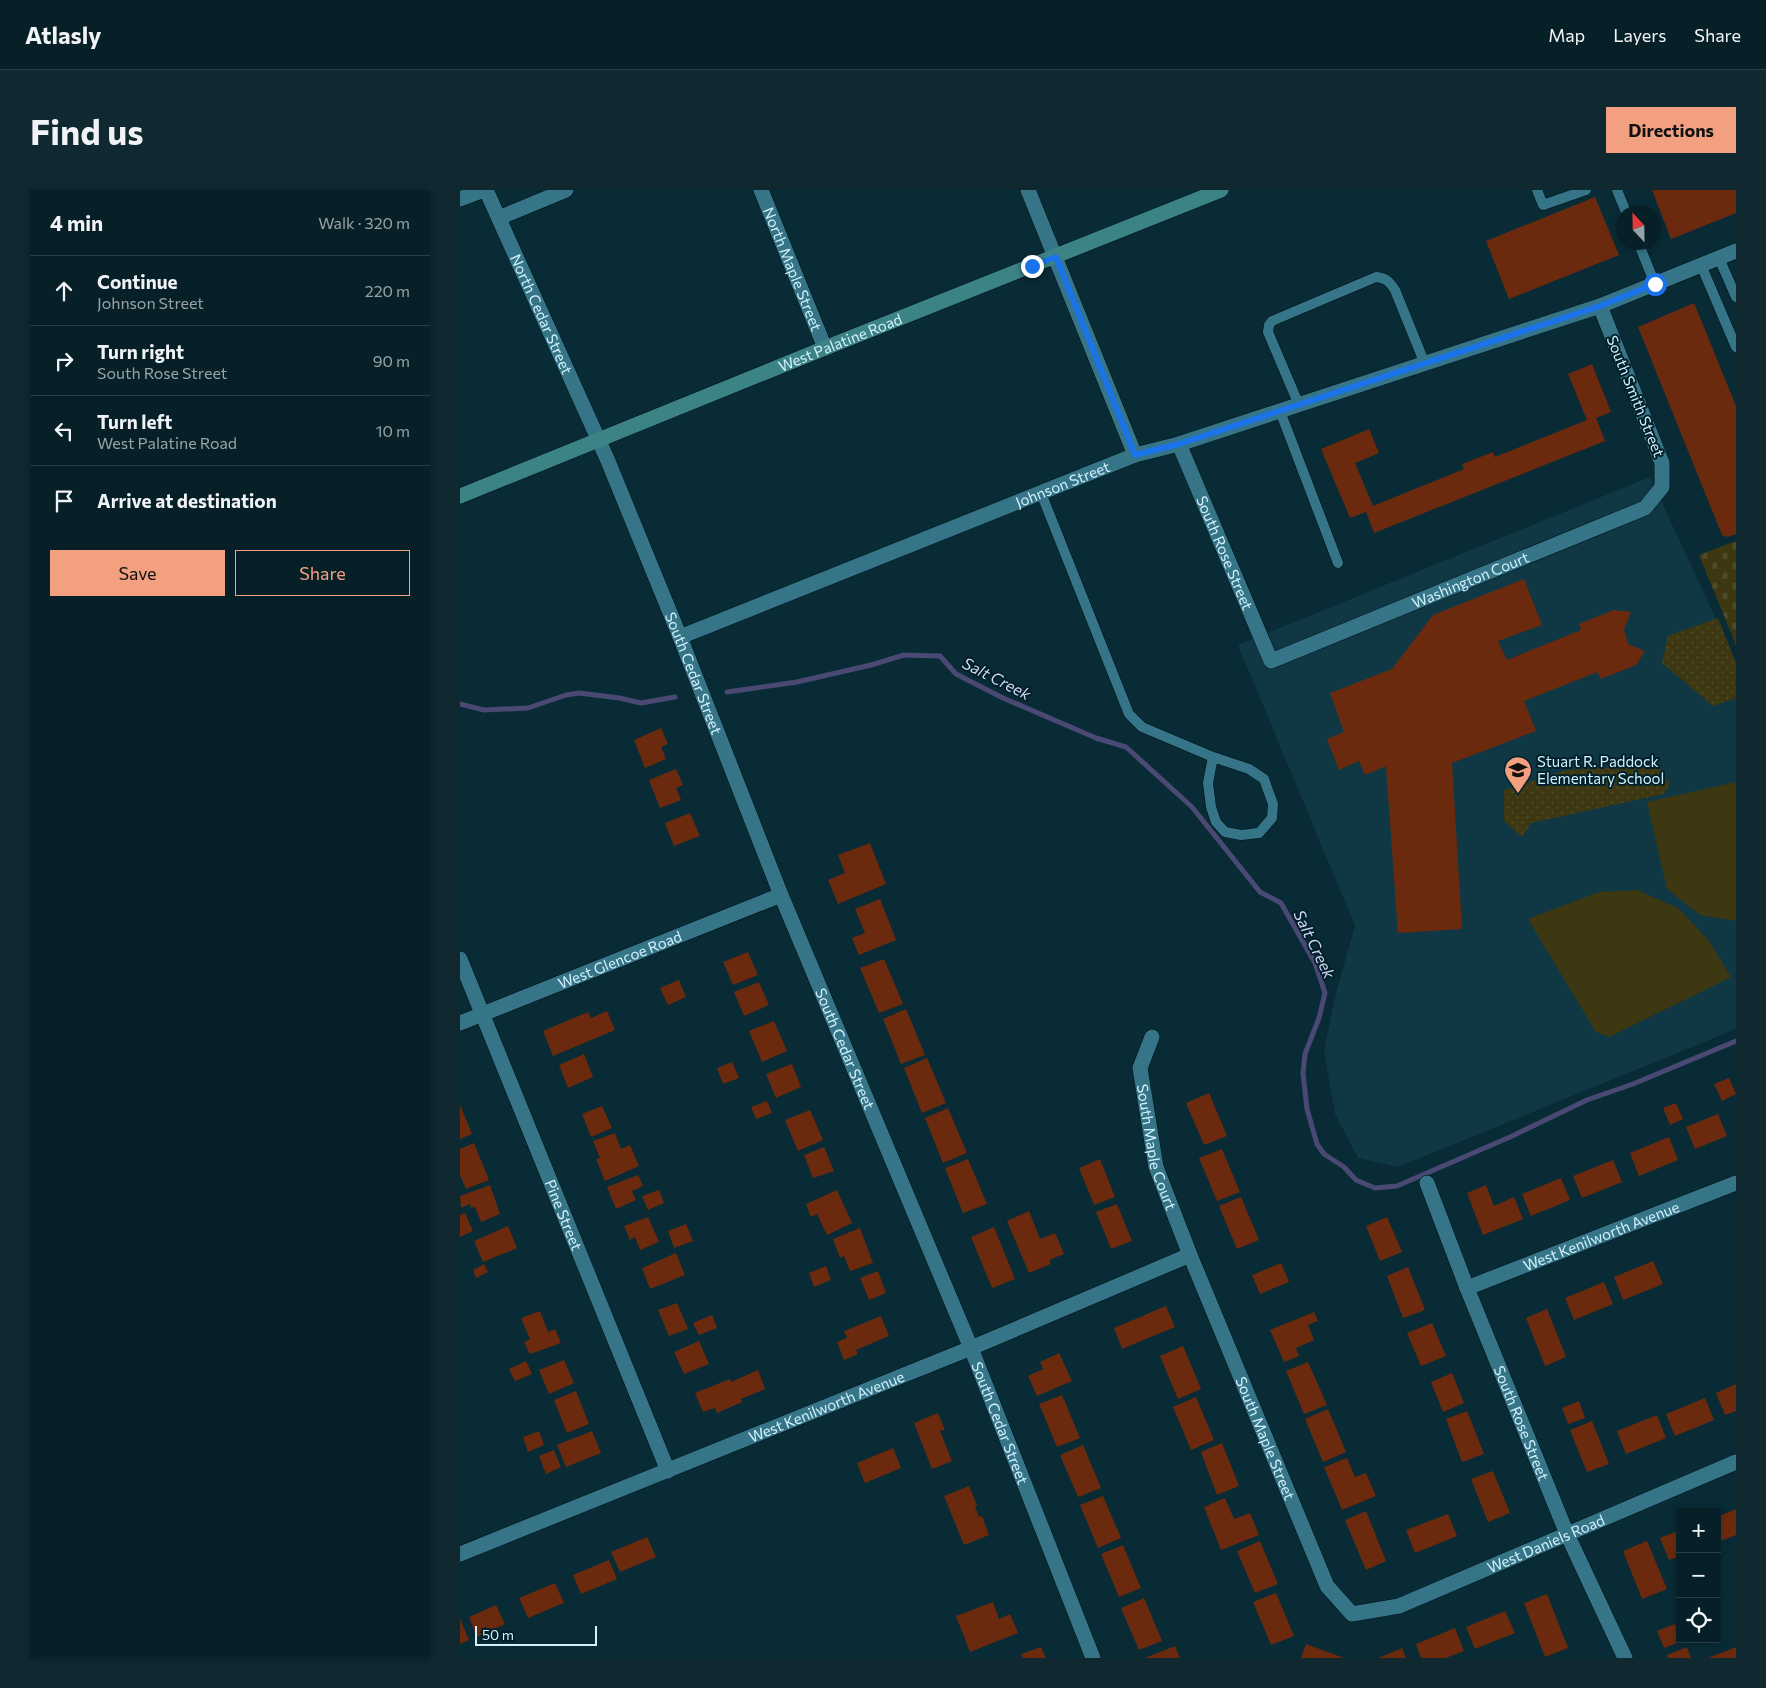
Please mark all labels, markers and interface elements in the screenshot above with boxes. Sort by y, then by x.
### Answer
text: Atlasly [25,20,102,49]
text: Map [1548,24,1585,46]
text: Layers [1613,24,1666,46]
text: Share [1694,24,1741,46]
button: Directions [1606,107,1736,153]
text: Find us [30,109,144,152]
street label: North Maple Street [760,204,826,333]
north arrow [1616,205,1661,250]
text: 4 min [50,210,103,235]
text: Walk · 320 m [318,213,410,232]
street label: North Cedar Street [507,251,577,377]
route end [1021,255,1044,278]
text: Continue [97,270,177,293]
route start [1644,273,1667,296]
icon: ahead [50,277,78,305]
text: 220 m [365,281,410,300]
text: Johnson Street [97,293,204,312]
street label: West Palatine Road [776,309,904,375]
street label: South Smith Street [1603,333,1669,459]
text: Turn right [97,340,184,363]
icon: right [50,347,78,375]
text: 90 m [373,351,410,370]
text: South Rose Street [97,363,227,382]
text: Turn left [97,410,172,433]
icon: left [50,417,78,445]
text: 10 m [376,421,410,440]
text: West Palatine Road [97,433,237,452]
street label: Johnson Street [1013,457,1112,511]
icon: arrive [50,487,78,515]
text: Arrive at destination [97,489,277,512]
street label: South Rose Street [1193,493,1257,612]
street label: Washington Court [1409,548,1531,611]
button: Save [50,550,225,596]
button: Share [235,550,410,596]
street label: South Cedar Street [662,609,726,737]
water label: Salt Creek [960,653,1035,703]
place label: Stuart R. Paddock Elementary School [1537,752,1664,787]
school or university icon: Stuart R. Paddock Elementary School [1503,755,1533,794]
water label: Salt Creek [1290,907,1340,982]
street label: West Glencoe Road [555,927,684,992]
street label: South Cedar Street [812,985,879,1112]
street label: South Maple Court [1134,1083,1181,1212]
street label: Pine Street [541,1177,586,1253]
street label: West Kenilworth Avenue [1520,1197,1682,1274]
street label: South Cedar Street [968,1359,1033,1486]
street label: South Rose Street [1490,1363,1553,1483]
street label: West Kenilworth Avenue [746,1367,907,1446]
street label: South Maple Street [1232,1374,1299,1502]
map controls [1676,1508,1721,1643]
button: + [1676,1508,1721,1553]
street label: West Daniels Road [1484,1510,1607,1576]
button: − [1676,1553,1721,1598]
button: locate [1676,1598,1721,1643]
scale bar [475,1623,598,1646]
text: 50 m [482,1626,514,1643]

